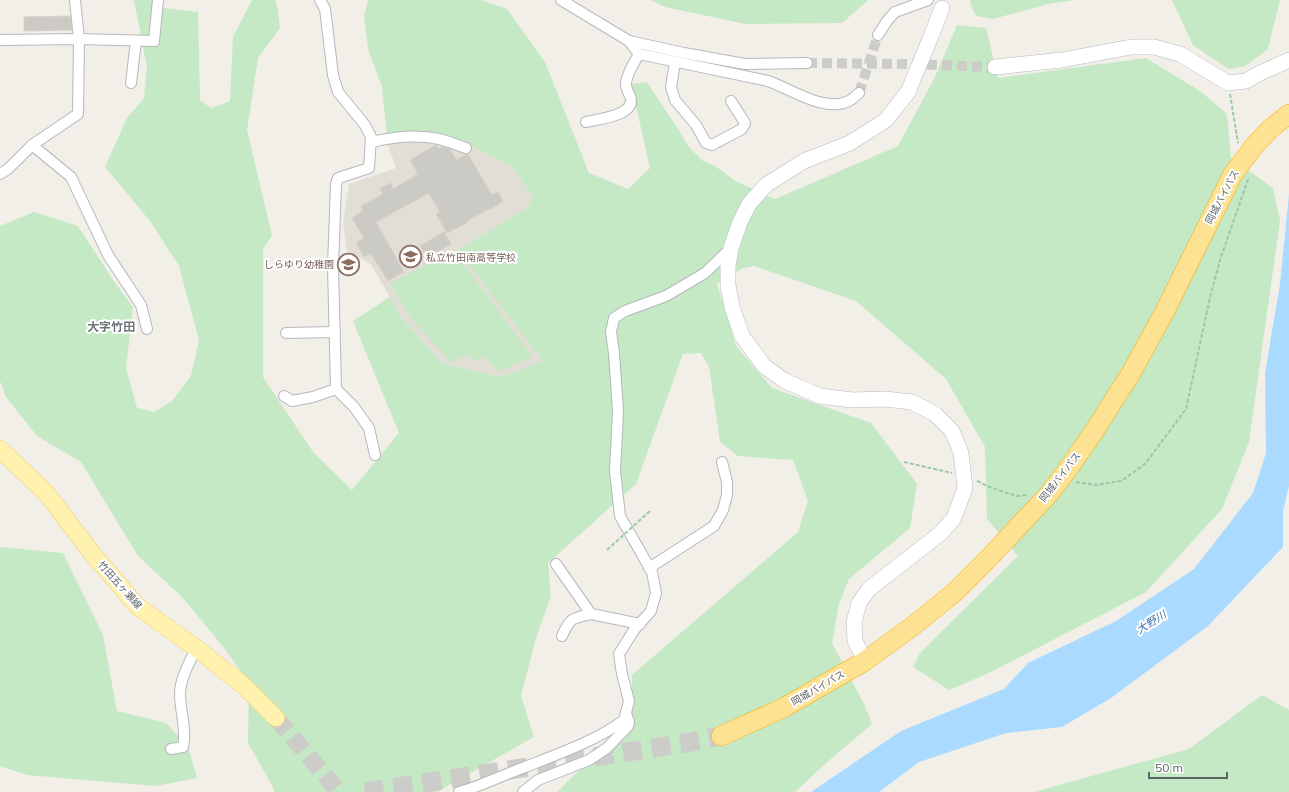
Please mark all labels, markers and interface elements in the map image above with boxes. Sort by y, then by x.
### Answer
street label: 岡城バイパス [1202,168,1242,226]
school or university icon: 私立竹田南高等学校 [398,244,424,270]
school or university icon: しらゆり幼稚園 [336,251,362,277]
place label: 私立竹田南高等学校 [426,251,516,264]
place label: しらゆり幼稚園 [264,258,334,271]
district label: 大字竹田 [87,319,135,334]
street label: 岡城バイパス [1036,449,1084,505]
street label: 竹田五ヶ瀬線 [95,558,145,612]
water label: 大野川 [1133,607,1170,637]
street label: 岡城バイパス [789,667,847,709]
scale bar [1149,754,1227,780]
text: 50 m [1155,760,1183,775]

